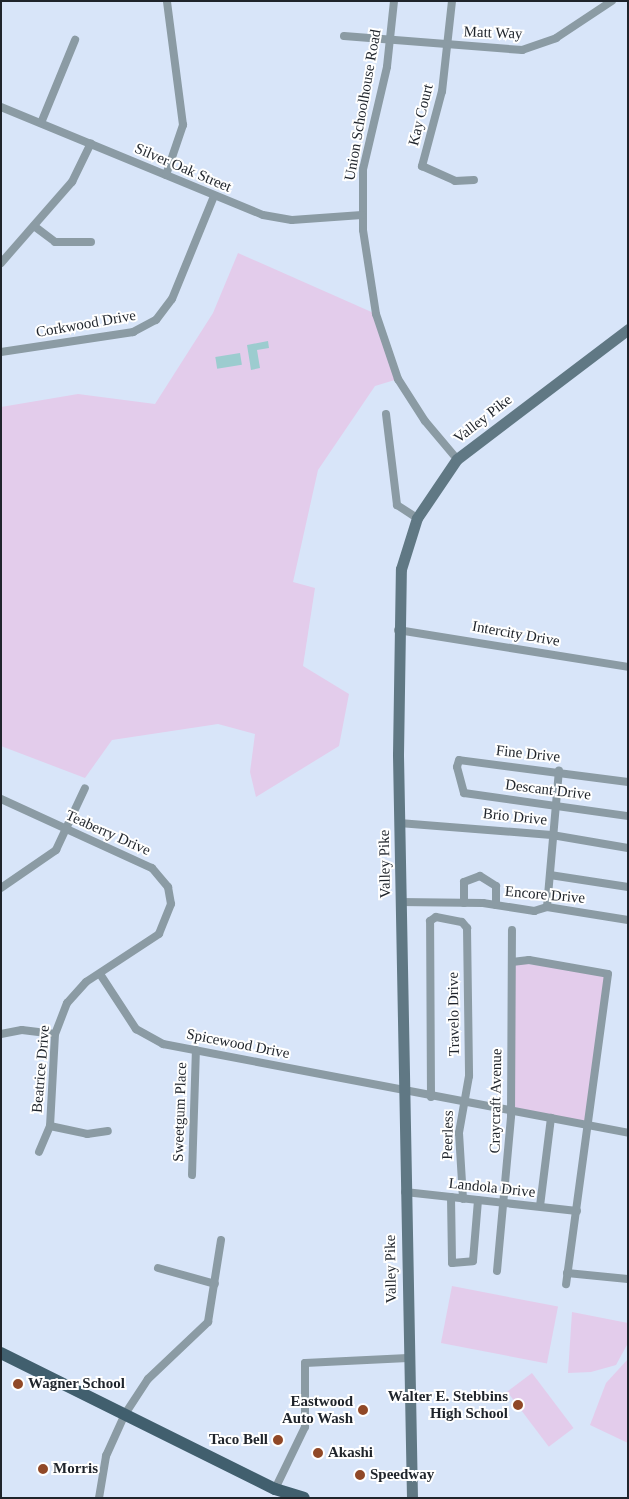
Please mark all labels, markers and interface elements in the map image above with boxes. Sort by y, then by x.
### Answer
street label: Matt Way [463,23,523,43]
street label: Union Schoolhouse Road [341,28,385,182]
street label: Kay Court [405,82,437,148]
street label: Silver Oak Street [132,140,234,196]
street label: Corkwood Drive [35,306,137,342]
street label: Valley Pike [450,391,516,447]
street label: Intercity Drive [471,617,561,651]
street label: Fine Drive [495,742,561,766]
street label: Descant Drive [504,776,592,804]
street label: Brio Drive [482,805,548,829]
street label: Teaberry Drive [63,806,153,860]
street label: Valley Pike [375,829,395,899]
street label: Encore Drive [504,883,586,907]
street label: Travelo Drive [444,972,464,1056]
street label: Beatrice Drive [28,1024,54,1114]
street label: Spicewood Drive [185,1025,291,1063]
street label: Craycraft Avenue [486,1048,506,1154]
street label: Sweetgum Place [169,1062,191,1162]
street label: Peerless [439,1110,457,1160]
street label: Landola Drive [448,1174,536,1202]
street label: Valley Pike [381,1234,401,1304]
place label: Wagner School [28,1375,125,1393]
marker: Wagner School [12,1378,24,1390]
place label: Walter E. Stebbins High School [388,1387,508,1422]
place label: Eastwood Auto Wash [282,1392,353,1427]
marker: Walter E. Stebbins High School [512,1399,524,1411]
marker: Eastwood Auto Wash [357,1404,369,1416]
place label: Taco Bell [209,1431,268,1449]
marker: Taco Bell [272,1434,284,1446]
place label: Akashi [328,1444,373,1462]
marker: Akashi [312,1447,324,1459]
place label: Morris [53,1460,98,1478]
marker: Morris [37,1463,49,1475]
place label: Speedway [370,1466,434,1484]
marker: Speedway [354,1469,366,1481]

